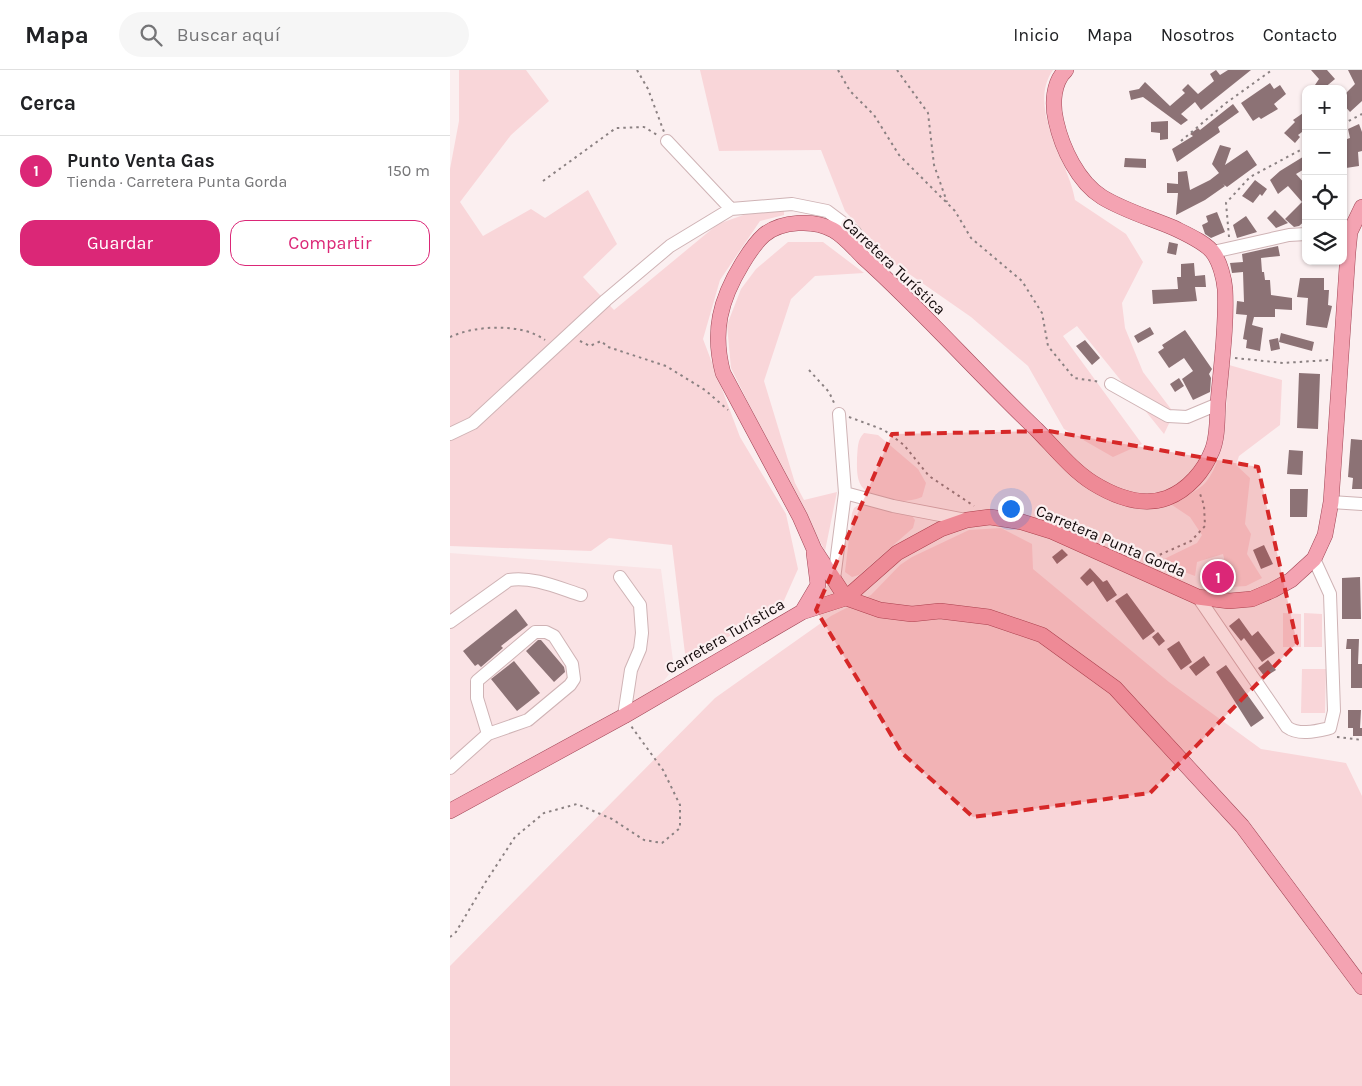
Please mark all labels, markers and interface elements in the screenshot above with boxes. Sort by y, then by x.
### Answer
search box [119,12,469,57]
text: Mapa [25,21,89,49]
icon: search [137,21,165,49]
text: Buscar aquí [177,24,280,46]
text: Inicio [1013,24,1059,46]
text: Mapa [1087,24,1133,46]
text: Nosotros [1161,24,1235,46]
text: Contacto [1263,24,1337,46]
map controls [1302,85,1347,265]
button: + [1302,85,1347,130]
text: Cerca [20,91,76,115]
button: − [1302,130,1347,175]
text: Punto Venta Gas [67,150,215,172]
text: 1 [33,161,39,180]
text: 150 m [387,161,430,180]
text: Tienda · Carretera Punta Gorda [67,172,287,191]
button: locate [1302,175,1347,220]
street label: Carretera Turística [838,213,950,319]
button: Guardar [20,220,220,266]
button: Compartir [230,220,430,266]
button: layers [1302,220,1347,265]
your location [998,496,1024,522]
street label: Carretera Punta Gorda [1033,501,1189,581]
pin: 1 [1202,558,1234,596]
street label: Carretera Turística [662,594,788,678]

